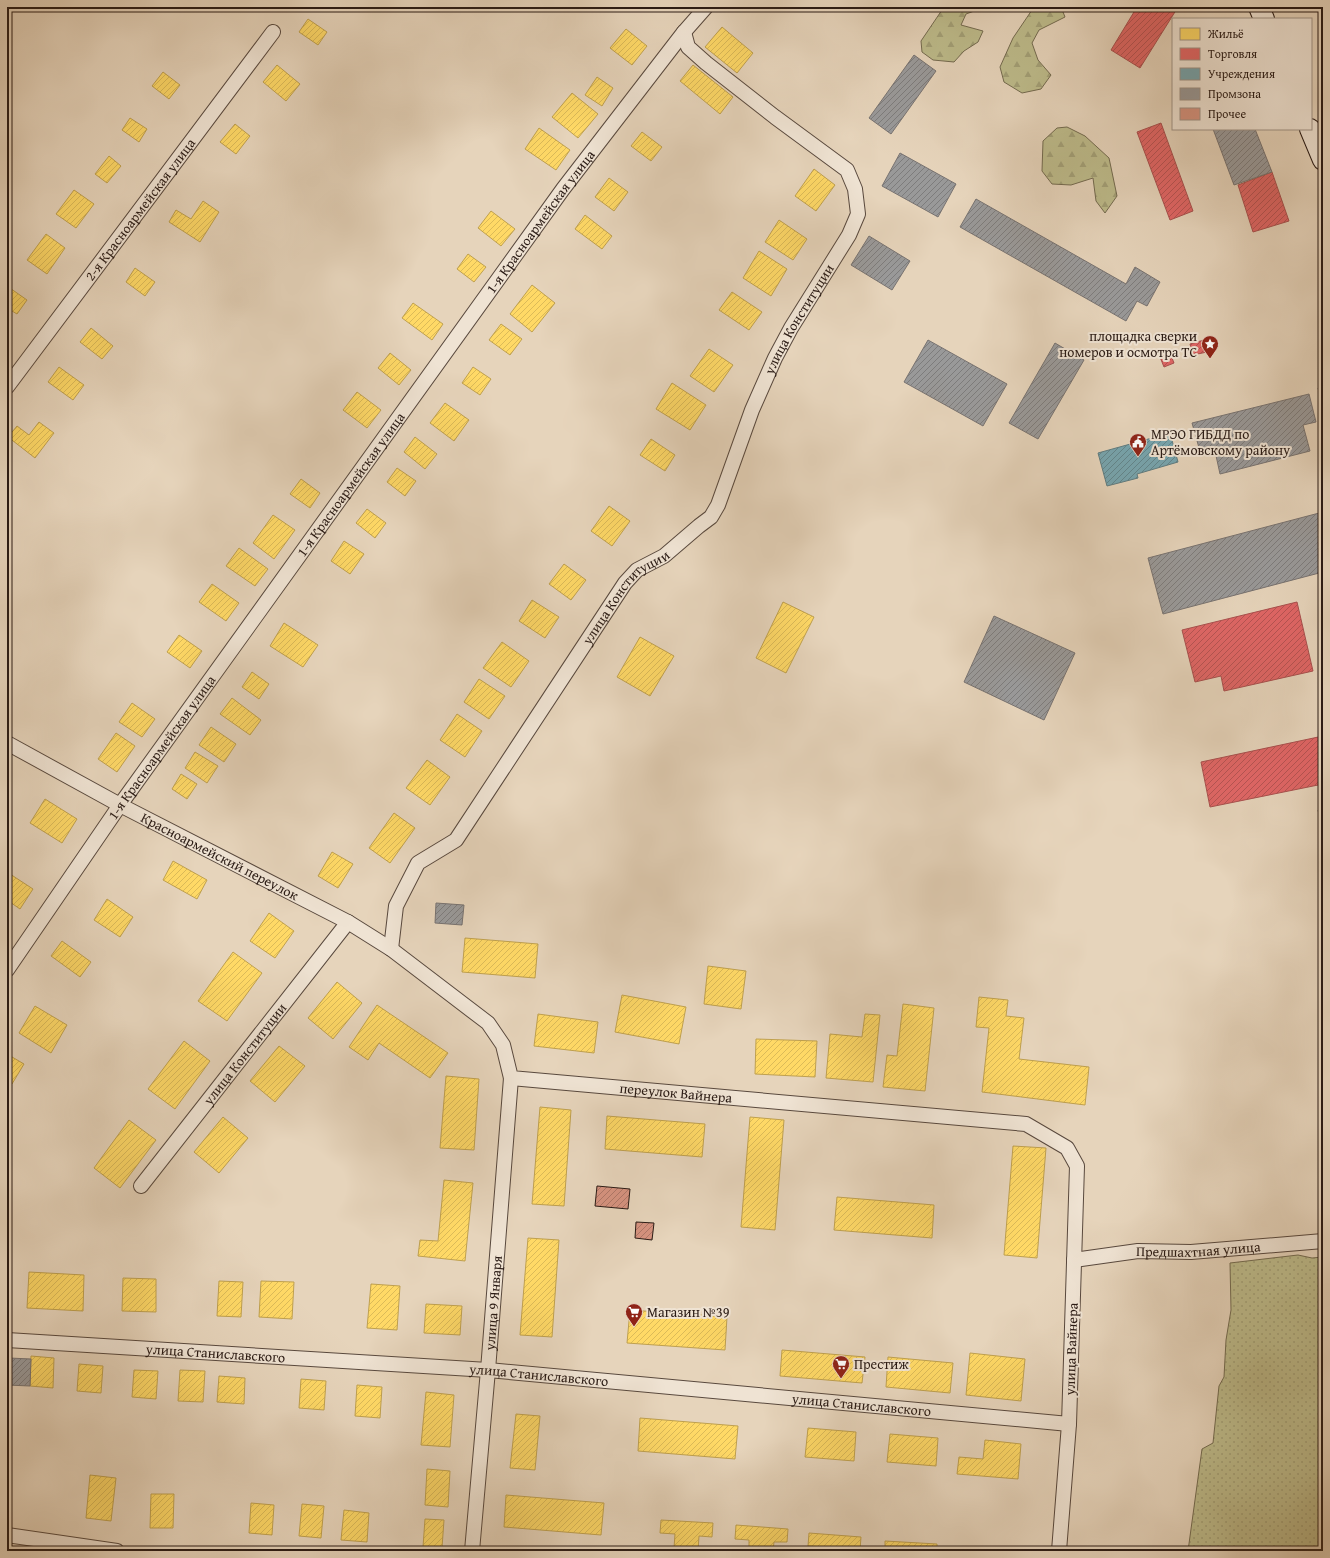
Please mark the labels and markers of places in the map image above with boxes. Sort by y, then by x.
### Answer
place label: площадка сверки номеров и осмотра ТС [1059,326,1197,362]
place icon: площадка сверки номеров и осмотра ТС [1200,334,1220,359]
place label: МРЭО ГИБДД по Артёмовскому району [1151,424,1290,460]
public building icon: МРЭО ГИБДД по Артёмовскому району [1128,432,1148,457]
supermarket icon: Магазин №39 [624,1302,644,1327]
place label: Магазин №39 [647,1302,730,1322]
supermarket icon: Престиж [831,1354,851,1379]
place label: Престиж [854,1354,909,1374]

